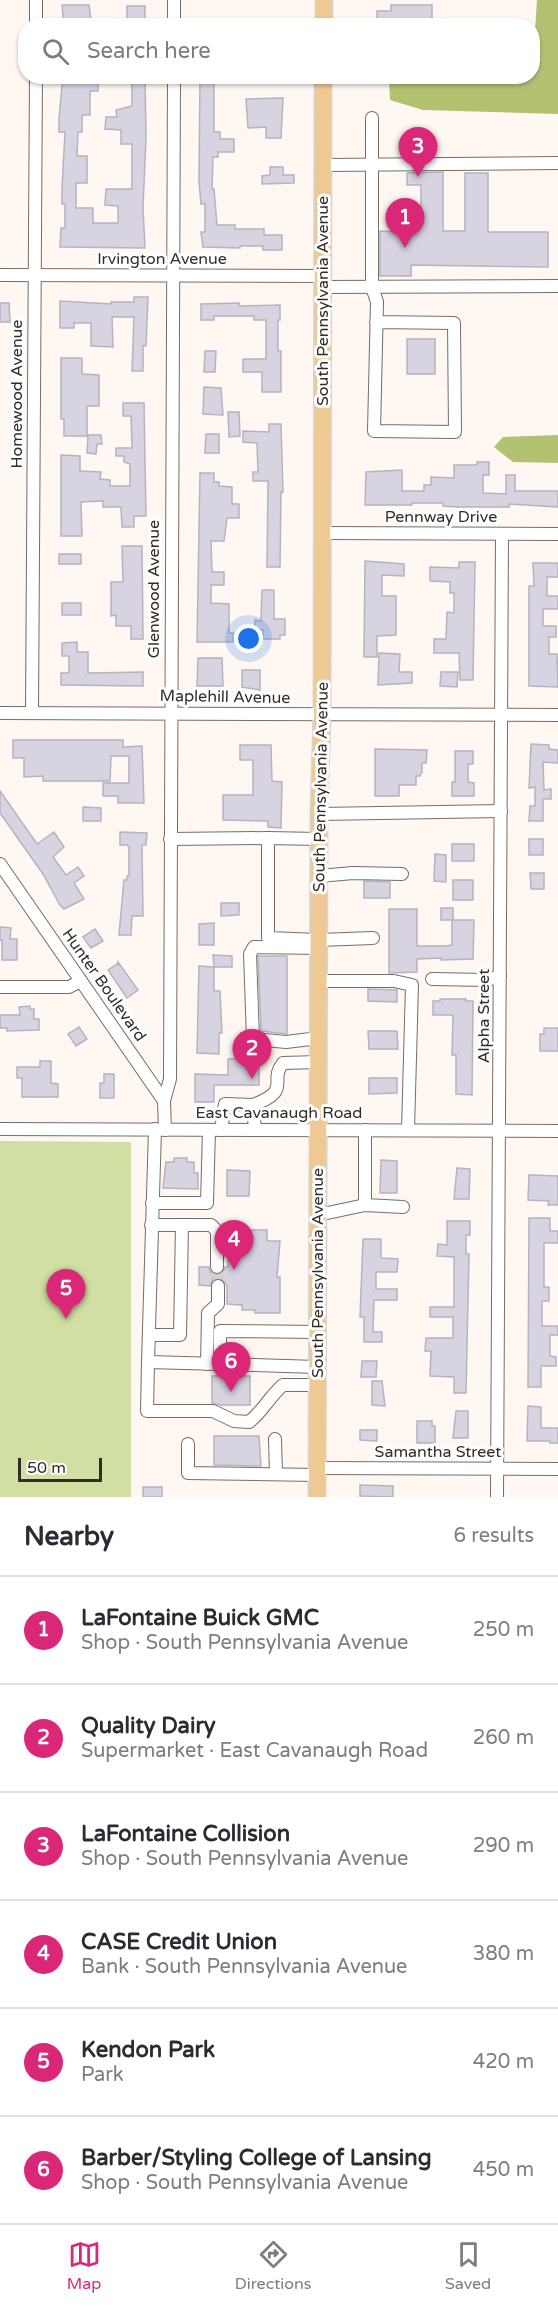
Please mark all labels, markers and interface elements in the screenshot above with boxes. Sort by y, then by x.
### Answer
search box [18,18,540,84]
icon: search [39,35,72,68]
text: Search here [87,38,211,64]
pin: 3 [398,128,438,177]
street label: South Pennsylvania Avenue [313,196,333,406]
pin: 1 [386,198,424,248]
street label: Irvington Avenue [97,249,227,269]
street label: Homewood Avenue [7,320,27,468]
street label: Pennway Drive [385,507,497,527]
street label: Glenwood Avenue [144,520,164,658]
your location [234,624,263,653]
street label: South Pennsylvania Avenue [309,682,333,892]
street label: Maplehill Avenue [159,686,291,708]
street label: Hunter Boulevard [58,925,150,1045]
street label: Alpha Street [474,969,494,1063]
pin: 2 [232,1030,272,1079]
street label: East Cavanaugh Road [196,1103,362,1123]
street label: South Pennsylvania Avenue [308,1168,328,1378]
pin: 4 [214,1220,254,1270]
pin: 5 [46,1270,86,1319]
pin: 6 [212,1342,250,1392]
street label: Samantha Street [375,1442,501,1462]
scale bar [18,1455,102,1482]
text: 50 m [27,1458,66,1478]
text: Nearby [24,1521,114,1552]
text: 6 results [454,1524,534,1548]
text: LaFontaine Buick GMC [81,1605,319,1631]
text: 1 [37,1618,50,1642]
text: 250 m [473,1618,534,1642]
text: Shop · South Pennsylvania Avenue [81,1631,408,1655]
text: Quality Dairy [81,1713,216,1739]
text: 2 [37,1726,50,1750]
text: 260 m [473,1726,534,1750]
text: Supermarket · East Cavanaugh Road [81,1739,428,1763]
text: LaFontaine Collision [81,1821,290,1847]
text: 3 [37,1834,50,1858]
text: 290 m [473,1834,534,1858]
text: Shop · South Pennsylvania Avenue [81,1847,408,1871]
text: CASE Credit Union [81,1929,277,1955]
text: 4 [37,1942,50,1966]
text: 380 m [473,1942,534,1966]
text: Bank · South Pennsylvania Avenue [81,1955,407,1979]
text: Kendon Park [81,2037,215,2063]
text: 5 [37,2050,50,2074]
text: 420 m [473,2050,534,2074]
text: Park [81,2063,124,2087]
text: Barber/Styling College of Lansing [81,2145,432,2171]
text: 6 [37,2158,50,2182]
text: 450 m [473,2158,534,2182]
text: Shop · South Pennsylvania Avenue [81,2171,408,2195]
tab: Map [67,2238,101,2294]
tab: Directions [235,2238,311,2294]
tab: Saved [445,2238,491,2294]

